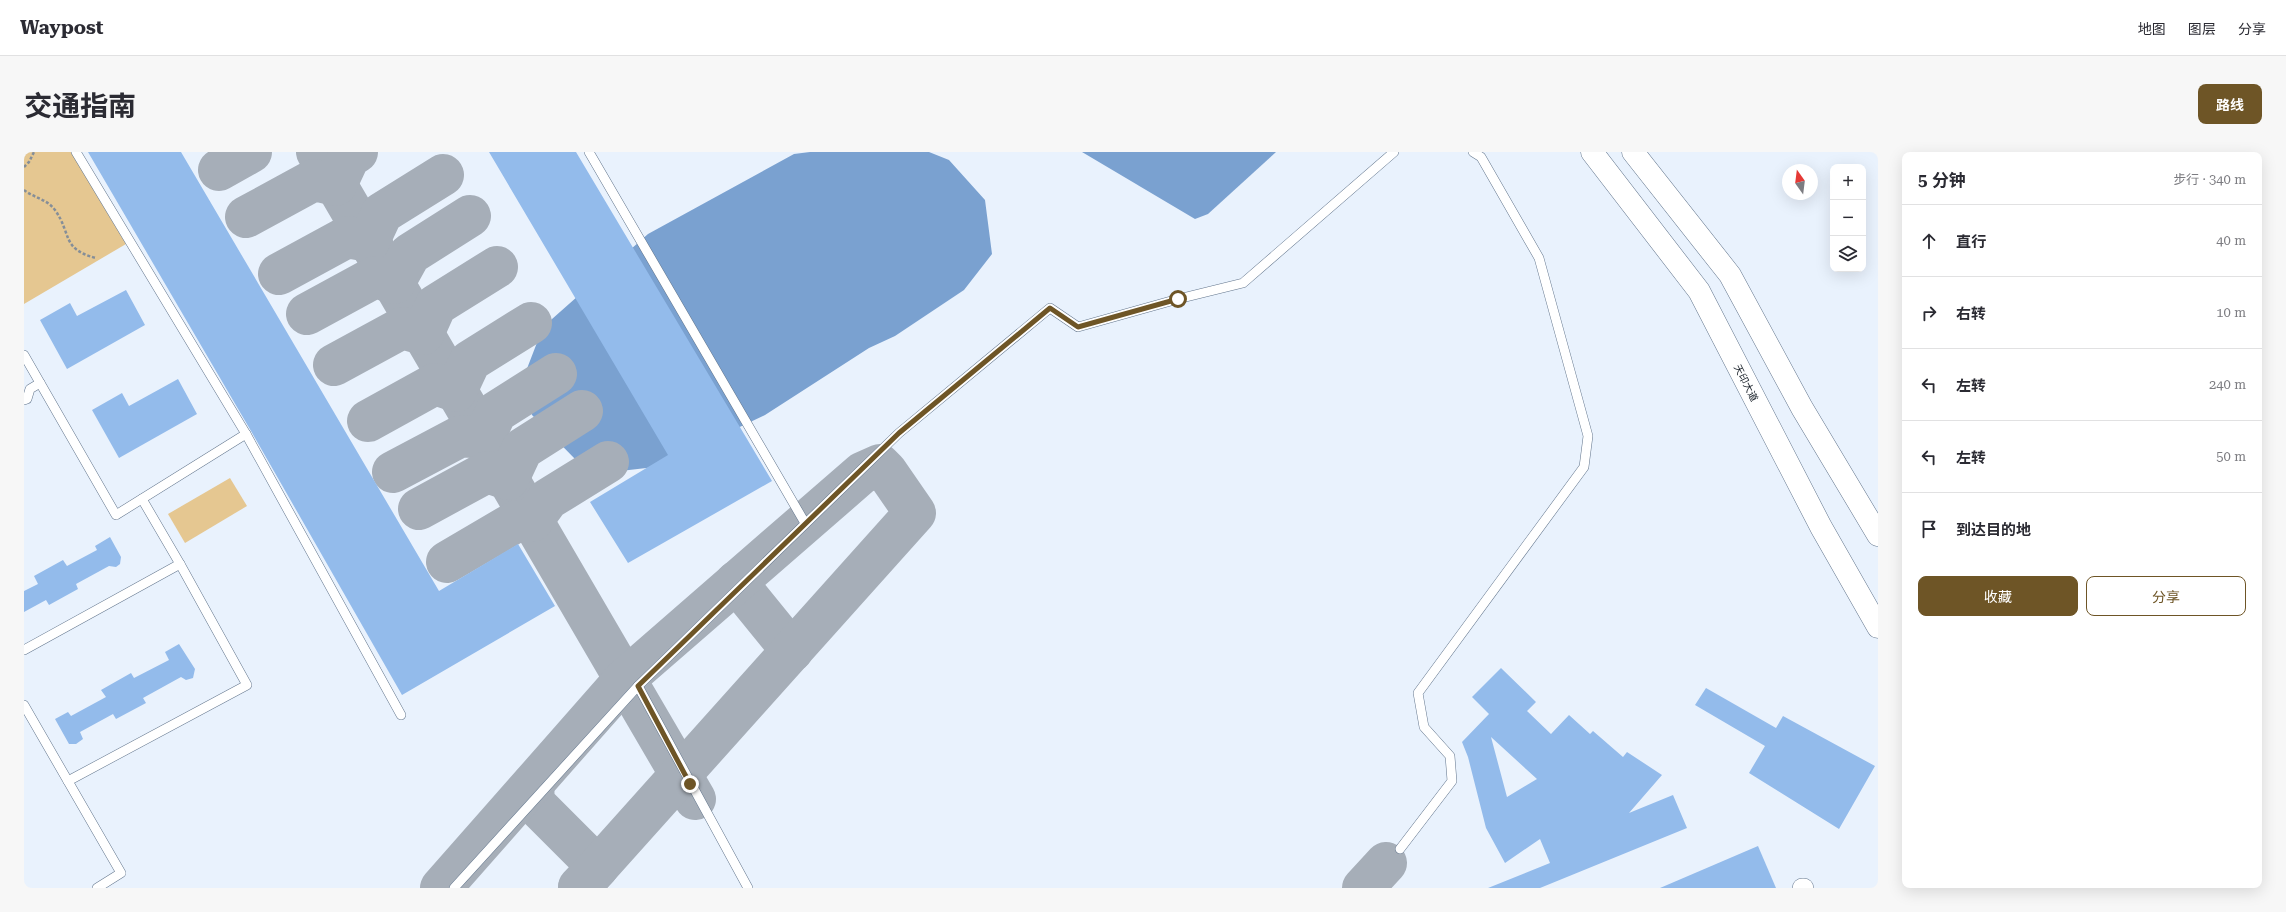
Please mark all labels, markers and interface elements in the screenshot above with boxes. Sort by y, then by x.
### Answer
text: Waypost [20,16,103,39]
text: 地图 [2138,21,2166,37]
text: 图层 [2188,21,2216,37]
text: 分享 [2238,21,2266,37]
button: 路线 [2198,84,2262,124]
text: 交通指南 [24,90,136,123]
north arrow [1782,164,1818,200]
map controls [1830,164,1866,272]
button: + [1830,164,1866,200]
text: 5 分钟 [1918,170,1966,190]
text: 步行 · 340 m [2173,172,2246,187]
button: − [1830,200,1866,236]
icon: ahead [1918,230,1940,252]
text: 直行 [1956,233,1986,251]
text: 40 m [2216,233,2246,248]
button: layers [1830,236,1866,272]
route start [1169,290,1187,308]
icon: right [1918,302,1940,324]
text: 右转 [1956,305,1986,323]
text: 10 m [2216,305,2246,320]
street label: 天印大道 [1732,363,1760,403]
icon: left [1918,374,1940,396]
text: 左转 [1956,377,1986,395]
text: 240 m [2209,377,2246,392]
icon: left [1918,446,1940,468]
text: 左转 [1956,449,1986,467]
text: 50 m [2216,449,2246,464]
icon: arrive [1918,518,1940,540]
text: 到达目的地 [1956,521,2031,539]
button: 收藏 [1918,576,2078,616]
button: 分享 [2086,576,2246,616]
route end [681,775,699,793]

